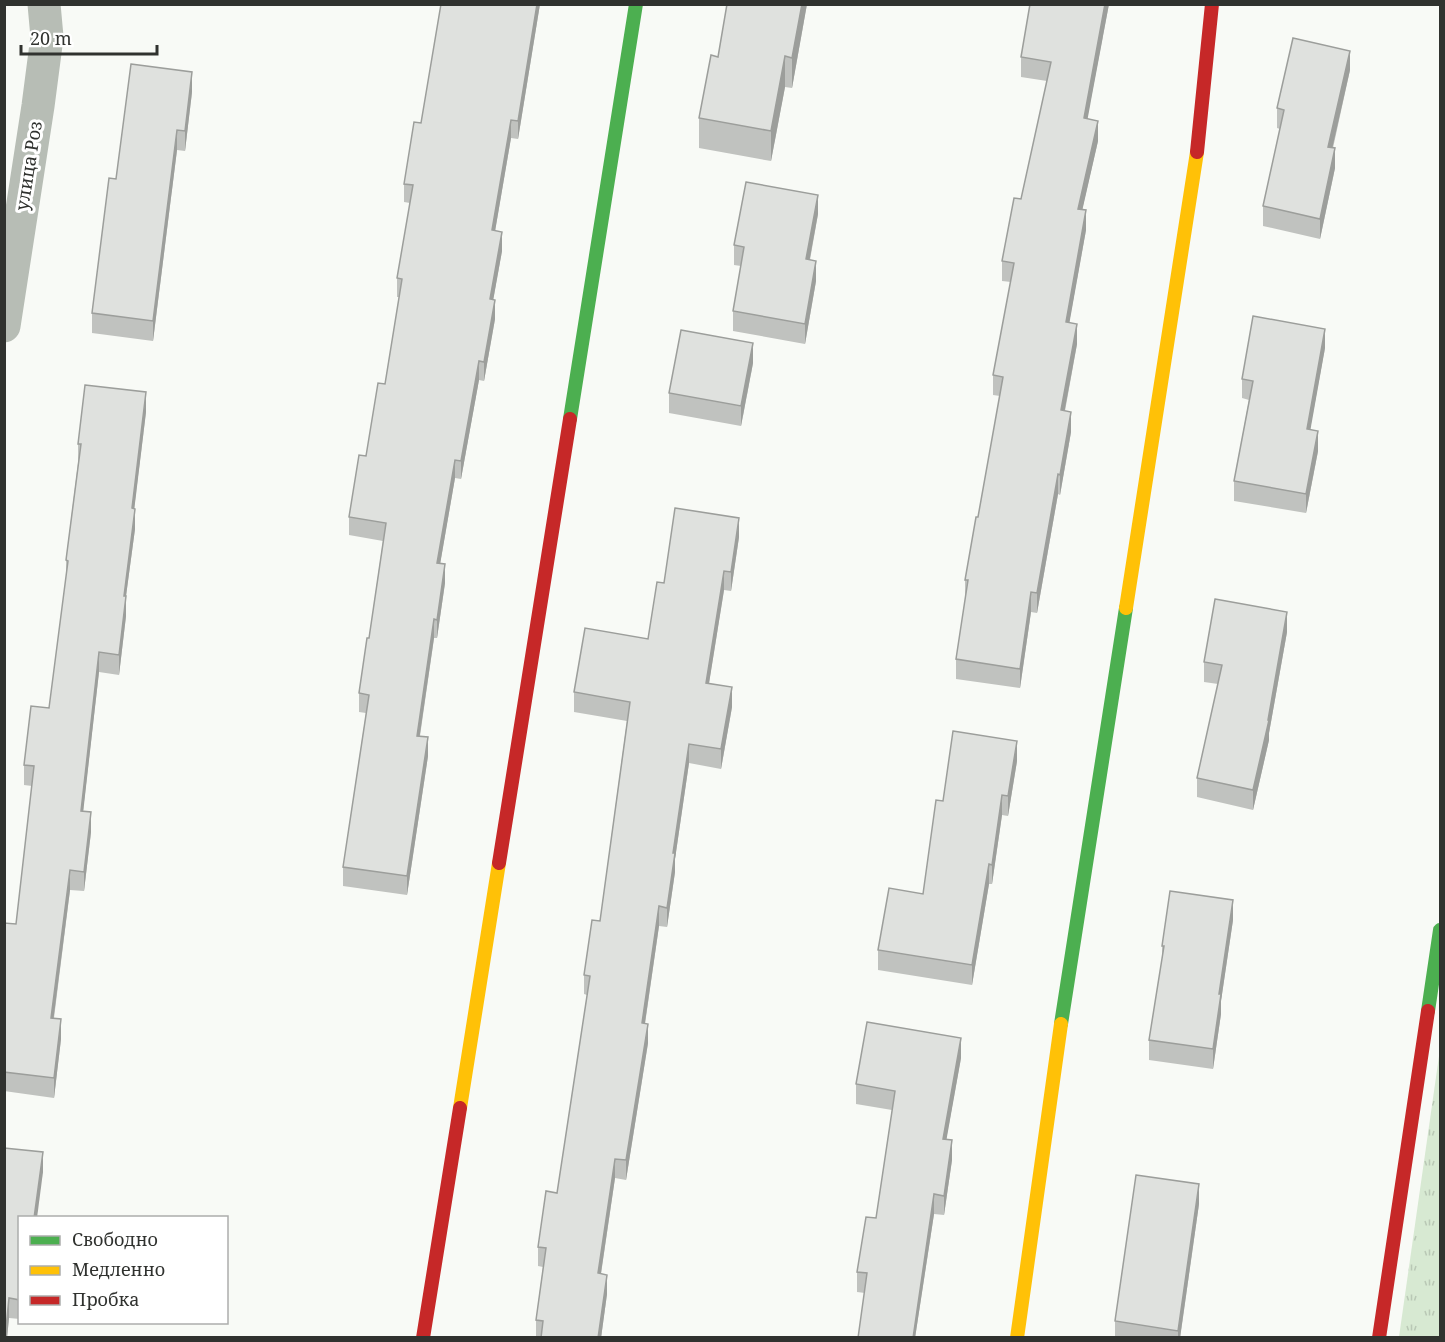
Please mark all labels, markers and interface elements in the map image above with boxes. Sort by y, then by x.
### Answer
scale bar [21,18,158,56]
text: 20 m [30,26,72,50]
street label: улица Роз [9,119,47,212]
legend [18,1216,228,1324]
text: Свободно [72,1227,158,1251]
text: Медленно [72,1257,165,1281]
text: Пробка [72,1287,139,1311]

